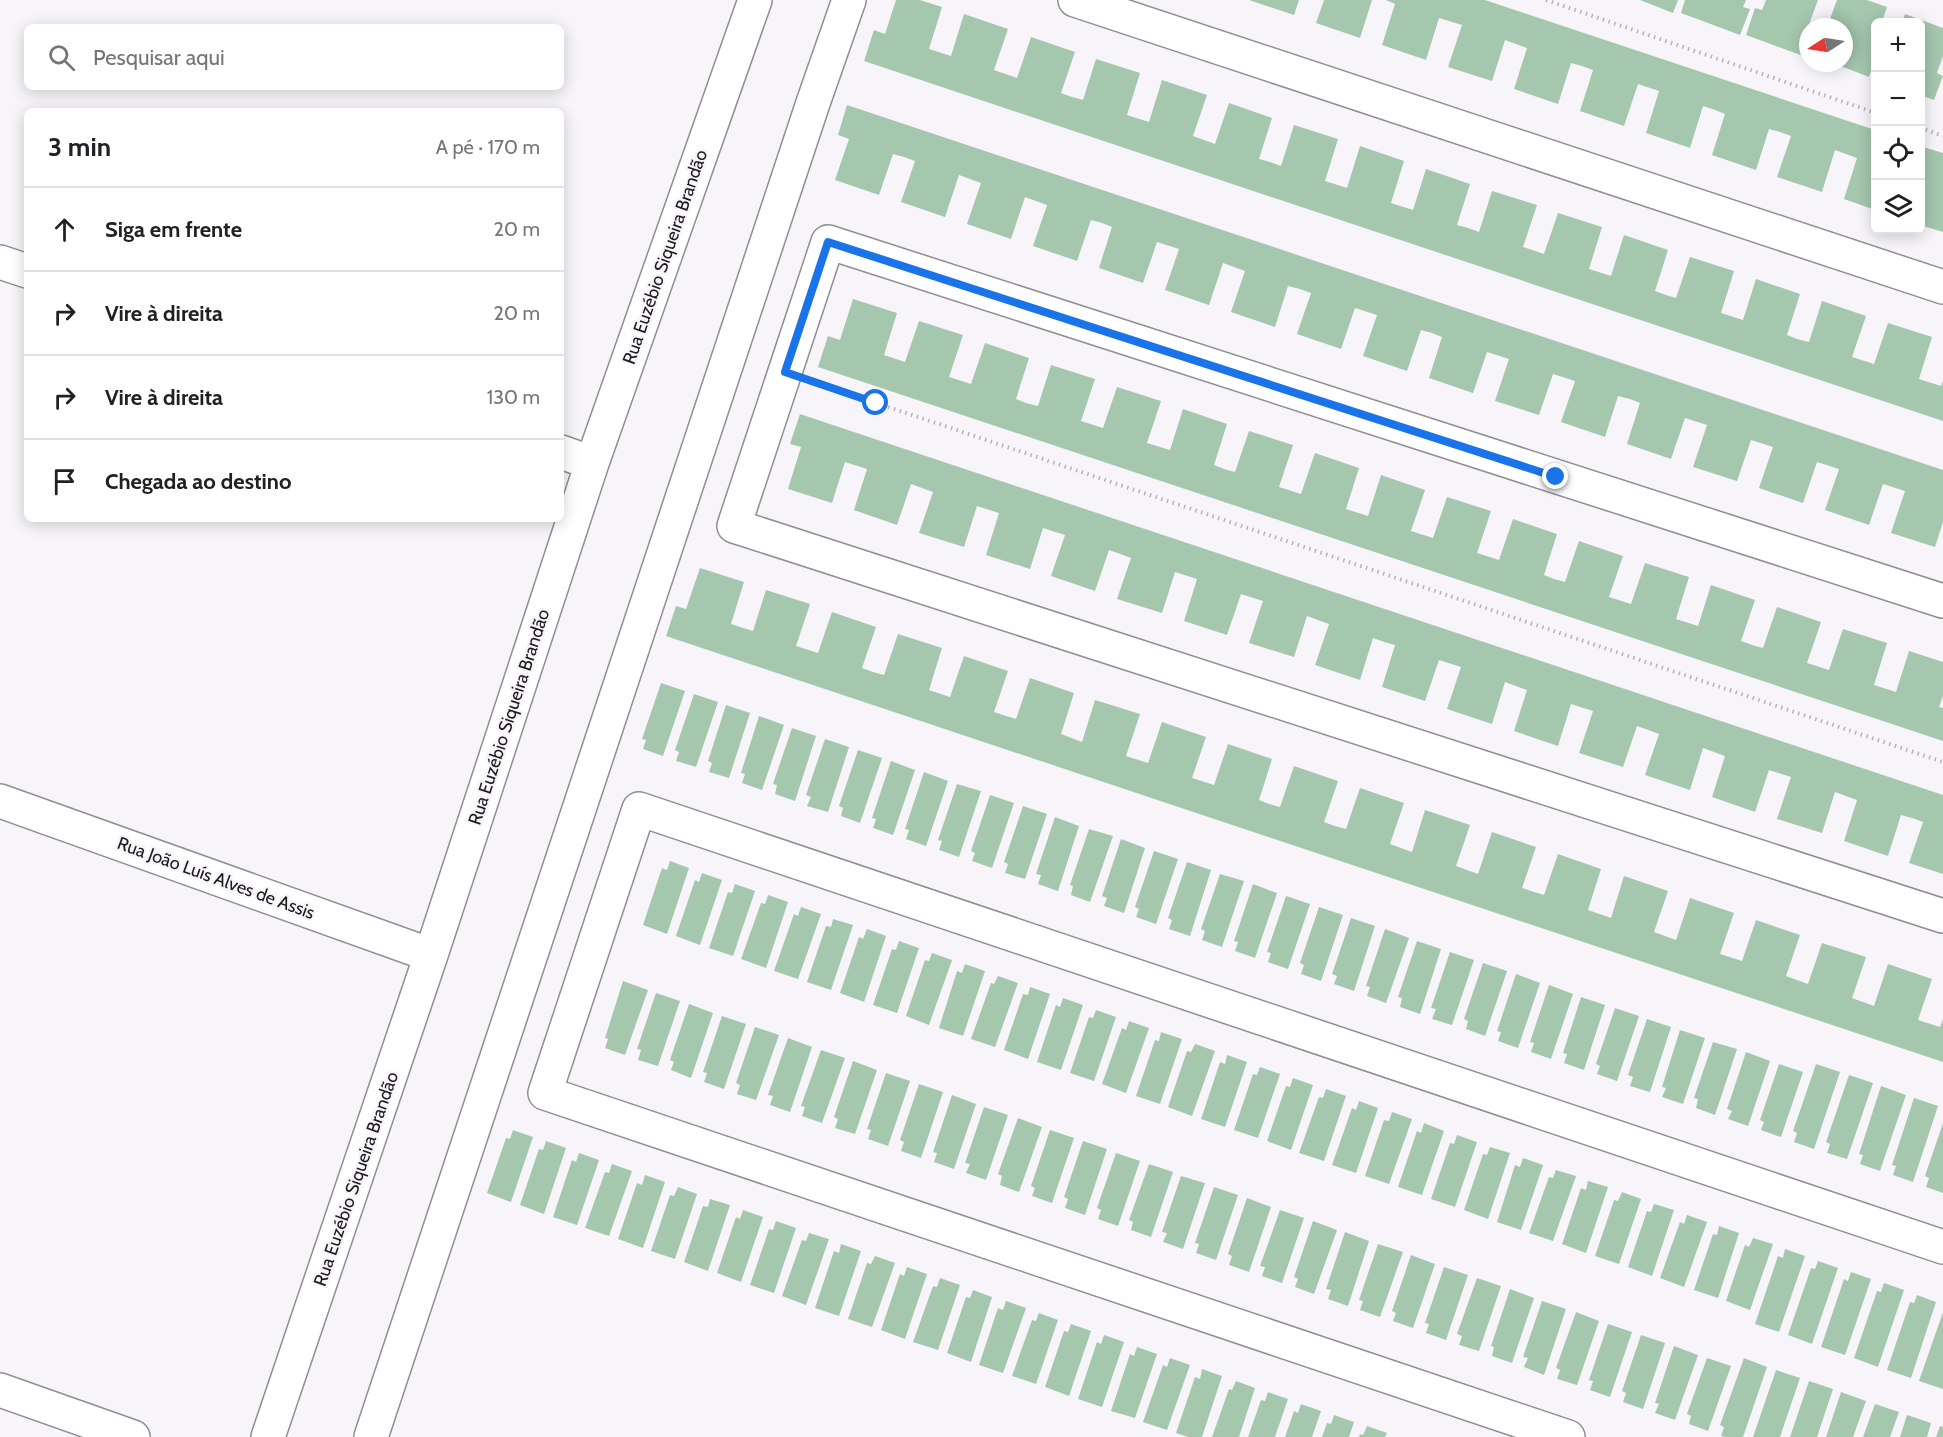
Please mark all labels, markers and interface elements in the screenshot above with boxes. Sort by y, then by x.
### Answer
north arrow [1799,18,1853,72]
map controls [1871,18,1925,234]
button: + [1871,18,1925,72]
search box [24,24,564,90]
icon: search [45,41,78,74]
text: Pesquisar aqui [93,44,225,71]
button: − [1871,72,1925,126]
button: locate [1871,126,1925,180]
text: 3 min [48,131,111,163]
text: A pé · 170 m [436,135,540,159]
street label: Rua Euzébio Siqueira Brandão [618,147,712,367]
button: layers [1871,180,1925,234]
icon: ahead [48,213,81,246]
text: Siga em frente [105,216,242,243]
text: 20 m [494,217,540,241]
icon: right [48,297,81,330]
text: Vire à direita [105,300,223,327]
text: 20 m [494,301,540,325]
icon: right [48,381,81,414]
text: Vire à direita [105,384,223,411]
text: 130 m [487,385,540,409]
route start [862,389,888,415]
route end [1542,463,1568,489]
icon: arrive [48,465,81,498]
text: Chegada ao destino [105,468,291,495]
street label: Rua Euzébio Siqueira Brandão [464,606,554,828]
street label: Rua João Luís Alves de Assis [114,832,318,924]
street label: Rua Euzébio Siqueira Brandão [309,1069,403,1289]

